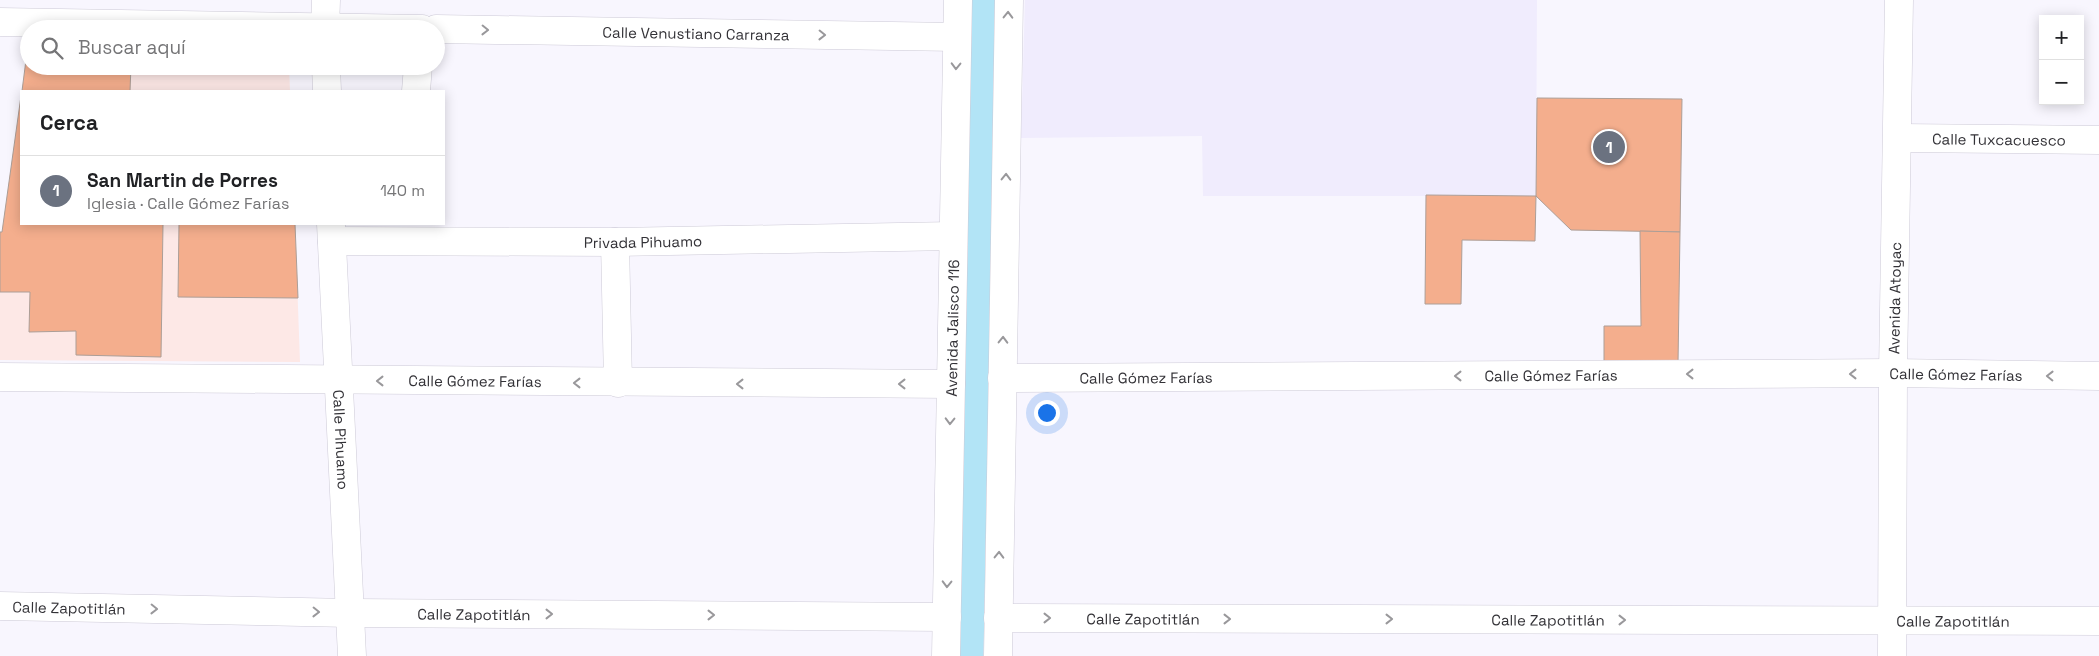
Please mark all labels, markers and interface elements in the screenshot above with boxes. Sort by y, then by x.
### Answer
one-way arrow [1003,11,1013,18]
map controls [2039,15,2084,105]
button: + [2039,15,2084,60]
search box [20,20,445,75]
street label: Calle Venustiano Carranza [602,22,790,44]
one-way arrow [482,25,489,35]
one-way arrow [819,30,827,40]
icon: search [38,34,66,62]
text: Buscar aquí [78,35,186,60]
button: − [2039,60,2084,105]
one-way arrow [951,62,962,70]
text: Cerca [40,109,98,136]
pin: 1 [1593,128,1625,166]
street label: Calle Tuxcacuesco [1932,129,2066,149]
text: San Martin de Porres [87,168,278,193]
one-way arrow [1001,173,1011,181]
text: 1 [52,180,60,201]
text: 140 m [380,180,425,201]
text: Iglesia · Calle Gómez Farías [87,193,289,214]
street label: Privada Pihuamo [584,231,702,252]
street label: Avenida Atoyac [1884,242,1905,354]
street label: Avenida Jalisco 116 [941,259,963,397]
one-way arrow [998,336,1008,344]
street label: Calle Gómez Farías [1889,363,2023,384]
street label: Calle Gómez Farías [1484,365,1618,385]
street label: Calle Gómez Farías [1079,367,1213,387]
one-way arrow [1686,369,1694,380]
one-way arrow [1849,369,1856,379]
street label: Calle Gómez Farías [408,371,542,390]
one-way arrow [1454,371,1462,381]
one-way arrow [2046,371,2054,381]
one-way arrow [375,376,383,386]
one-way arrow [573,378,580,388]
one-way arrow [735,378,743,389]
one-way arrow [898,379,906,389]
street label: Calle Pihuamo [330,389,353,490]
your location [1034,400,1060,426]
one-way arrow [945,418,955,425]
one-way arrow [994,551,1004,558]
one-way arrow [942,580,953,588]
street label: Calle Zapotitlán [12,597,126,618]
one-way arrow [150,604,158,615]
street label: Calle Zapotitlán [417,604,531,624]
one-way arrow [312,607,320,618]
one-way arrow [545,609,553,619]
street label: Calle Zapotitlán [1086,609,1200,628]
one-way arrow [708,610,715,620]
street label: Calle Zapotitlán [1491,610,1605,629]
street label: Calle Zapotitlán [1896,611,2010,630]
one-way arrow [1044,613,1051,623]
one-way arrow [1224,614,1231,624]
one-way arrow [1386,614,1394,624]
one-way arrow [1618,615,1626,625]

